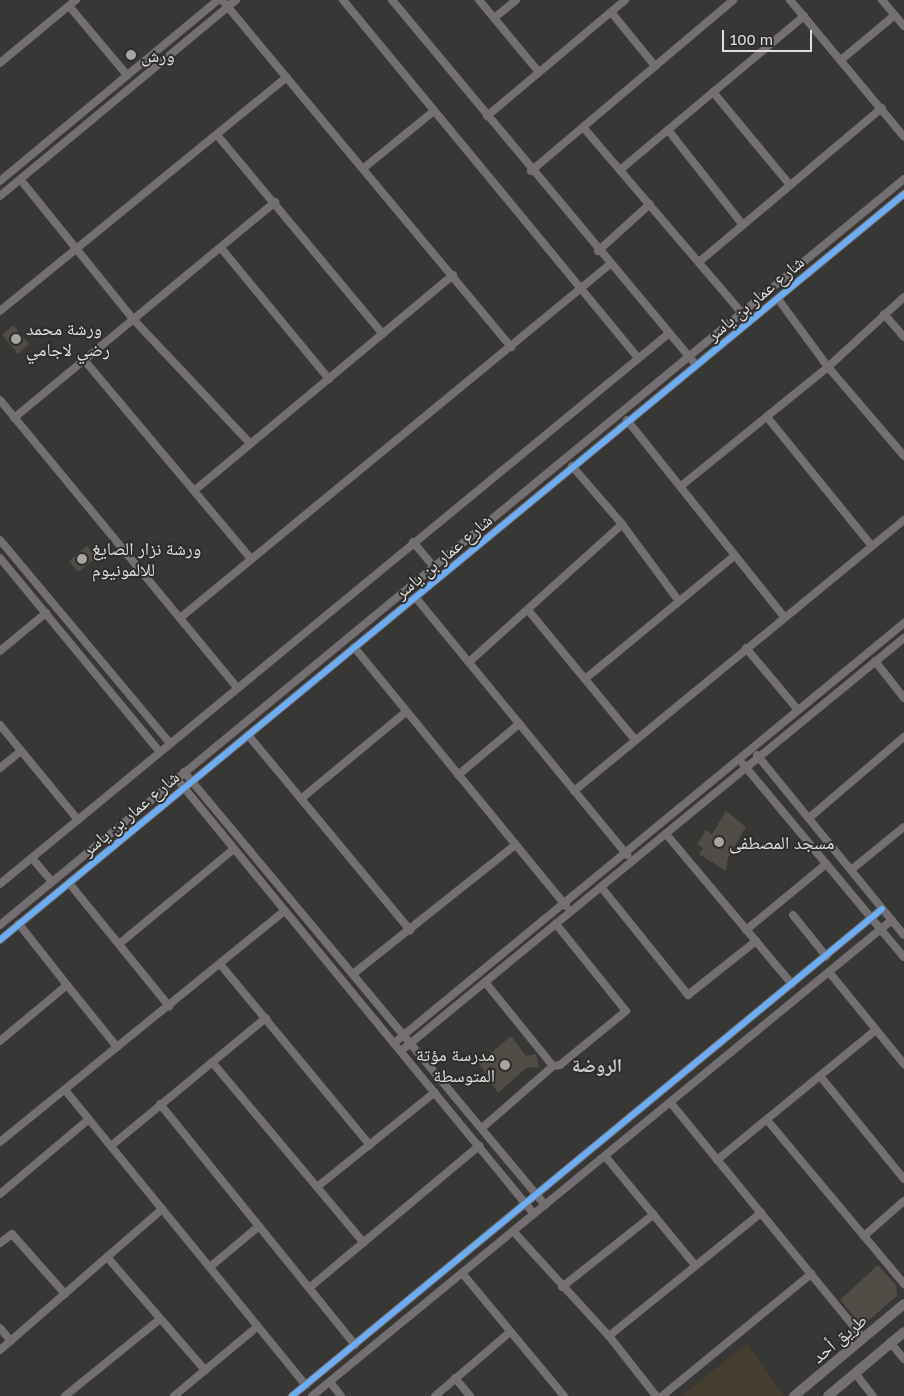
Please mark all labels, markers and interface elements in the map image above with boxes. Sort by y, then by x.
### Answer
scale bar [724,20,814,52]
text: 100 m [730,30,773,48]
place label: ورش [141,44,175,66]
marker: ورش [125,49,137,61]
street label: شارع عمار بن ياسر [702,251,808,345]
place label: ورشة محمد رضي لاجامي [26,318,110,360]
marker: ورشة محمد رضي لاجامي [10,333,22,345]
street label: شارع عمار بن ياسر [390,509,496,603]
place label: ورشة نزار الصايغ للالمونيوم [92,538,201,580]
marker: ورشة نزار الصايغ للالمونيوم [76,553,88,565]
street label: شارع عمار بن ياسر [77,766,183,860]
place label: مسجد المصطفى [729,831,834,853]
marker: مسجد المصطفى [713,836,725,848]
place label: مدرسة مؤتة المتوسطة [416,1044,495,1086]
district label: الروضة [572,1054,622,1076]
marker: مدرسة مؤتة المتوسطة [499,1059,511,1071]
street label: طريق أحد [807,1309,871,1367]

